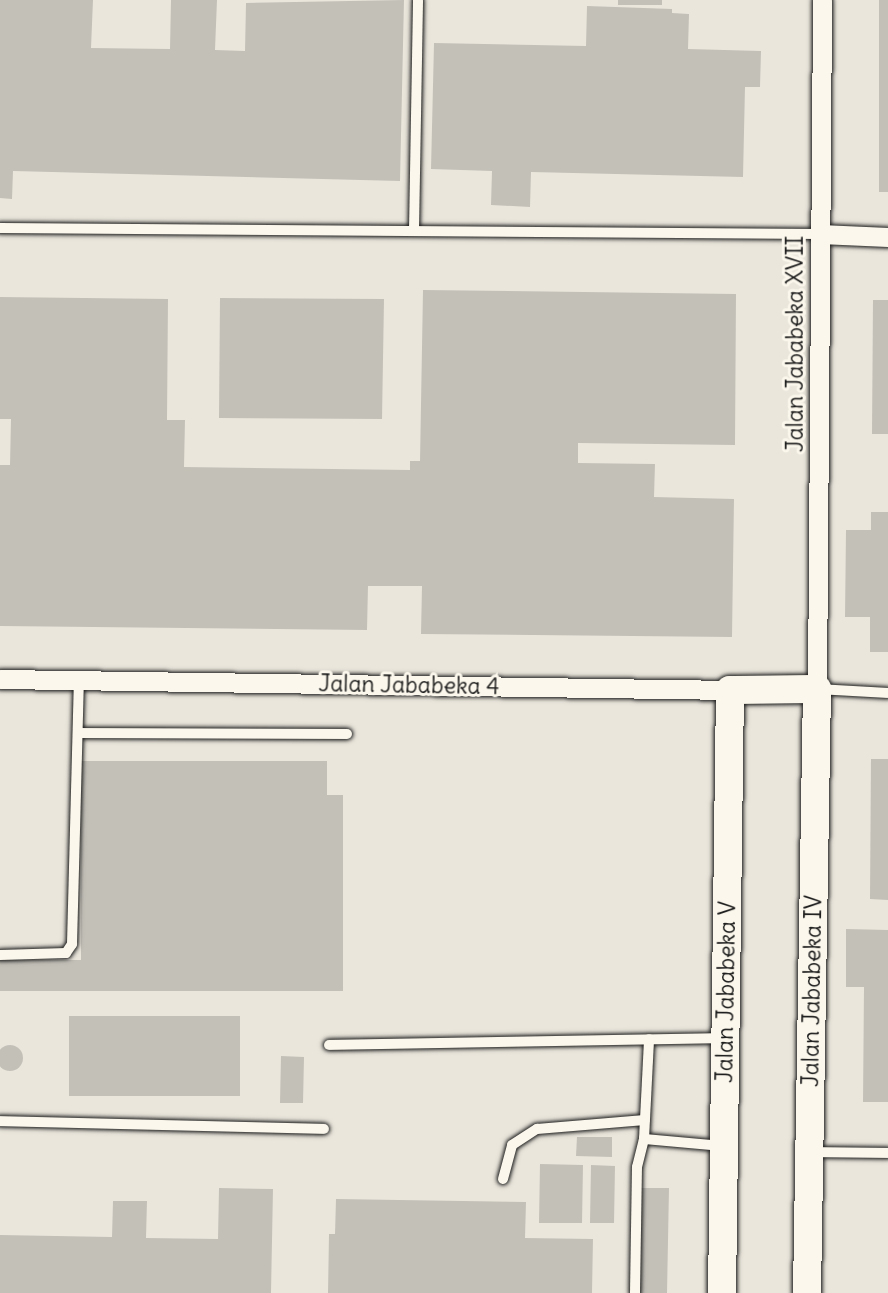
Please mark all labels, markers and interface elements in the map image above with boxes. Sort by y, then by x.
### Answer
street label: Jalan Jababeka XVII [781,236,809,452]
street label: Jalan Jababeka 4 [318,670,500,700]
street label: Jalan Jababeka IV [797,895,827,1087]
street label: Jalan Jababeka V [711,901,741,1083]

